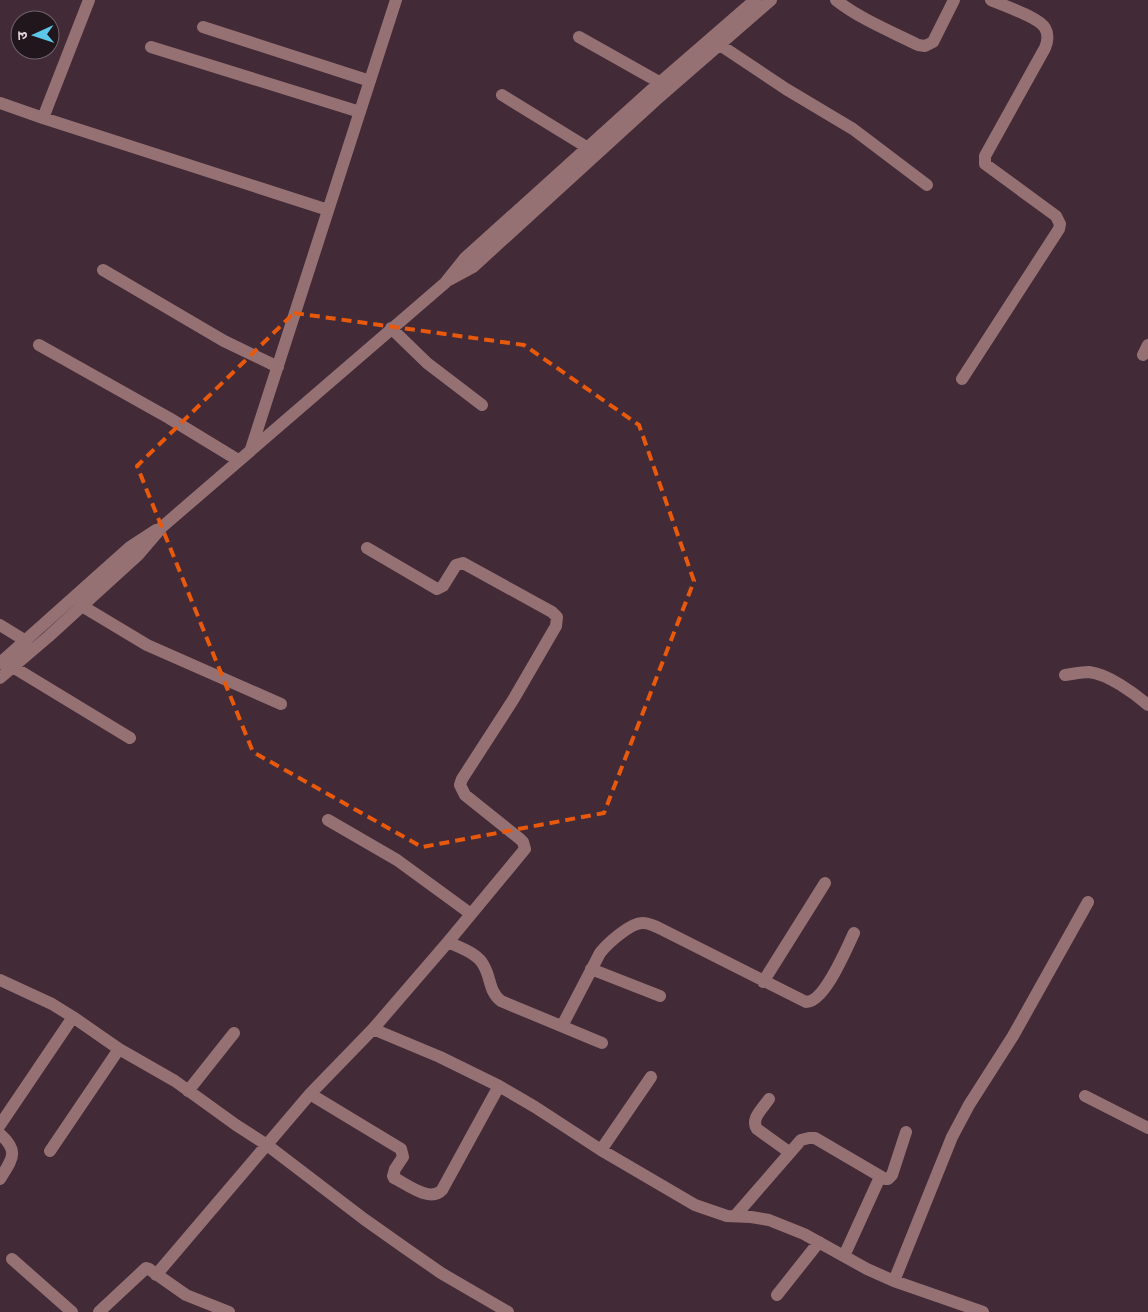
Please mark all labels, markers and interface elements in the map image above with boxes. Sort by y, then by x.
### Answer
north arrow [10,10,60,60]
text: उ [13,30,31,40]

